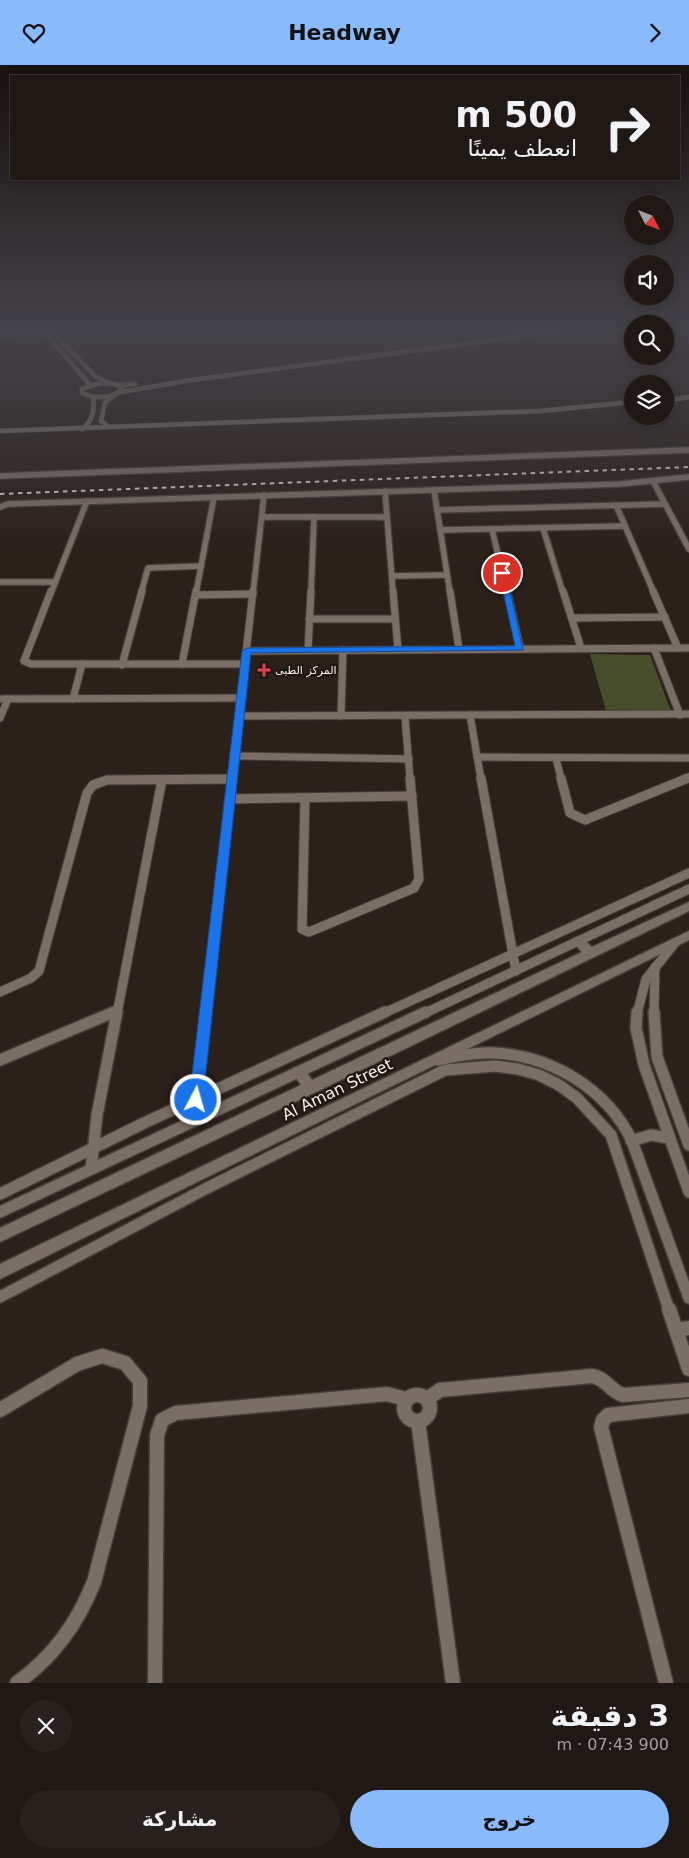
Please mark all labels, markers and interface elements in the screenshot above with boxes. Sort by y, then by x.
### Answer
icon: heart [20,19,48,47]
icon: forward [641,19,669,47]
text: Headway [288,20,401,45]
text: 500 m [455,95,577,135]
icon: right [595,95,660,160]
text: انعطف يمينًا [468,136,577,161]
north arrow [624,195,674,245]
map controls [624,195,674,425]
button: sound [624,255,674,305]
button: search [624,315,674,365]
button: layers [624,375,674,425]
pin [481,552,523,594]
icon: arrive [488,559,516,587]
marker: المركز الطبى [257,663,271,677]
place label: المركز الطبى [275,664,337,677]
street label: Al Aman Street [279,1054,396,1124]
position arrow [169,1073,221,1125]
text: 3 دقيقة [551,1698,669,1733]
button: close [20,1700,72,1752]
text: 900 m · 07:43 [556,1735,669,1754]
button: مشاركة [20,1790,340,1848]
button: خروج [350,1790,669,1848]

